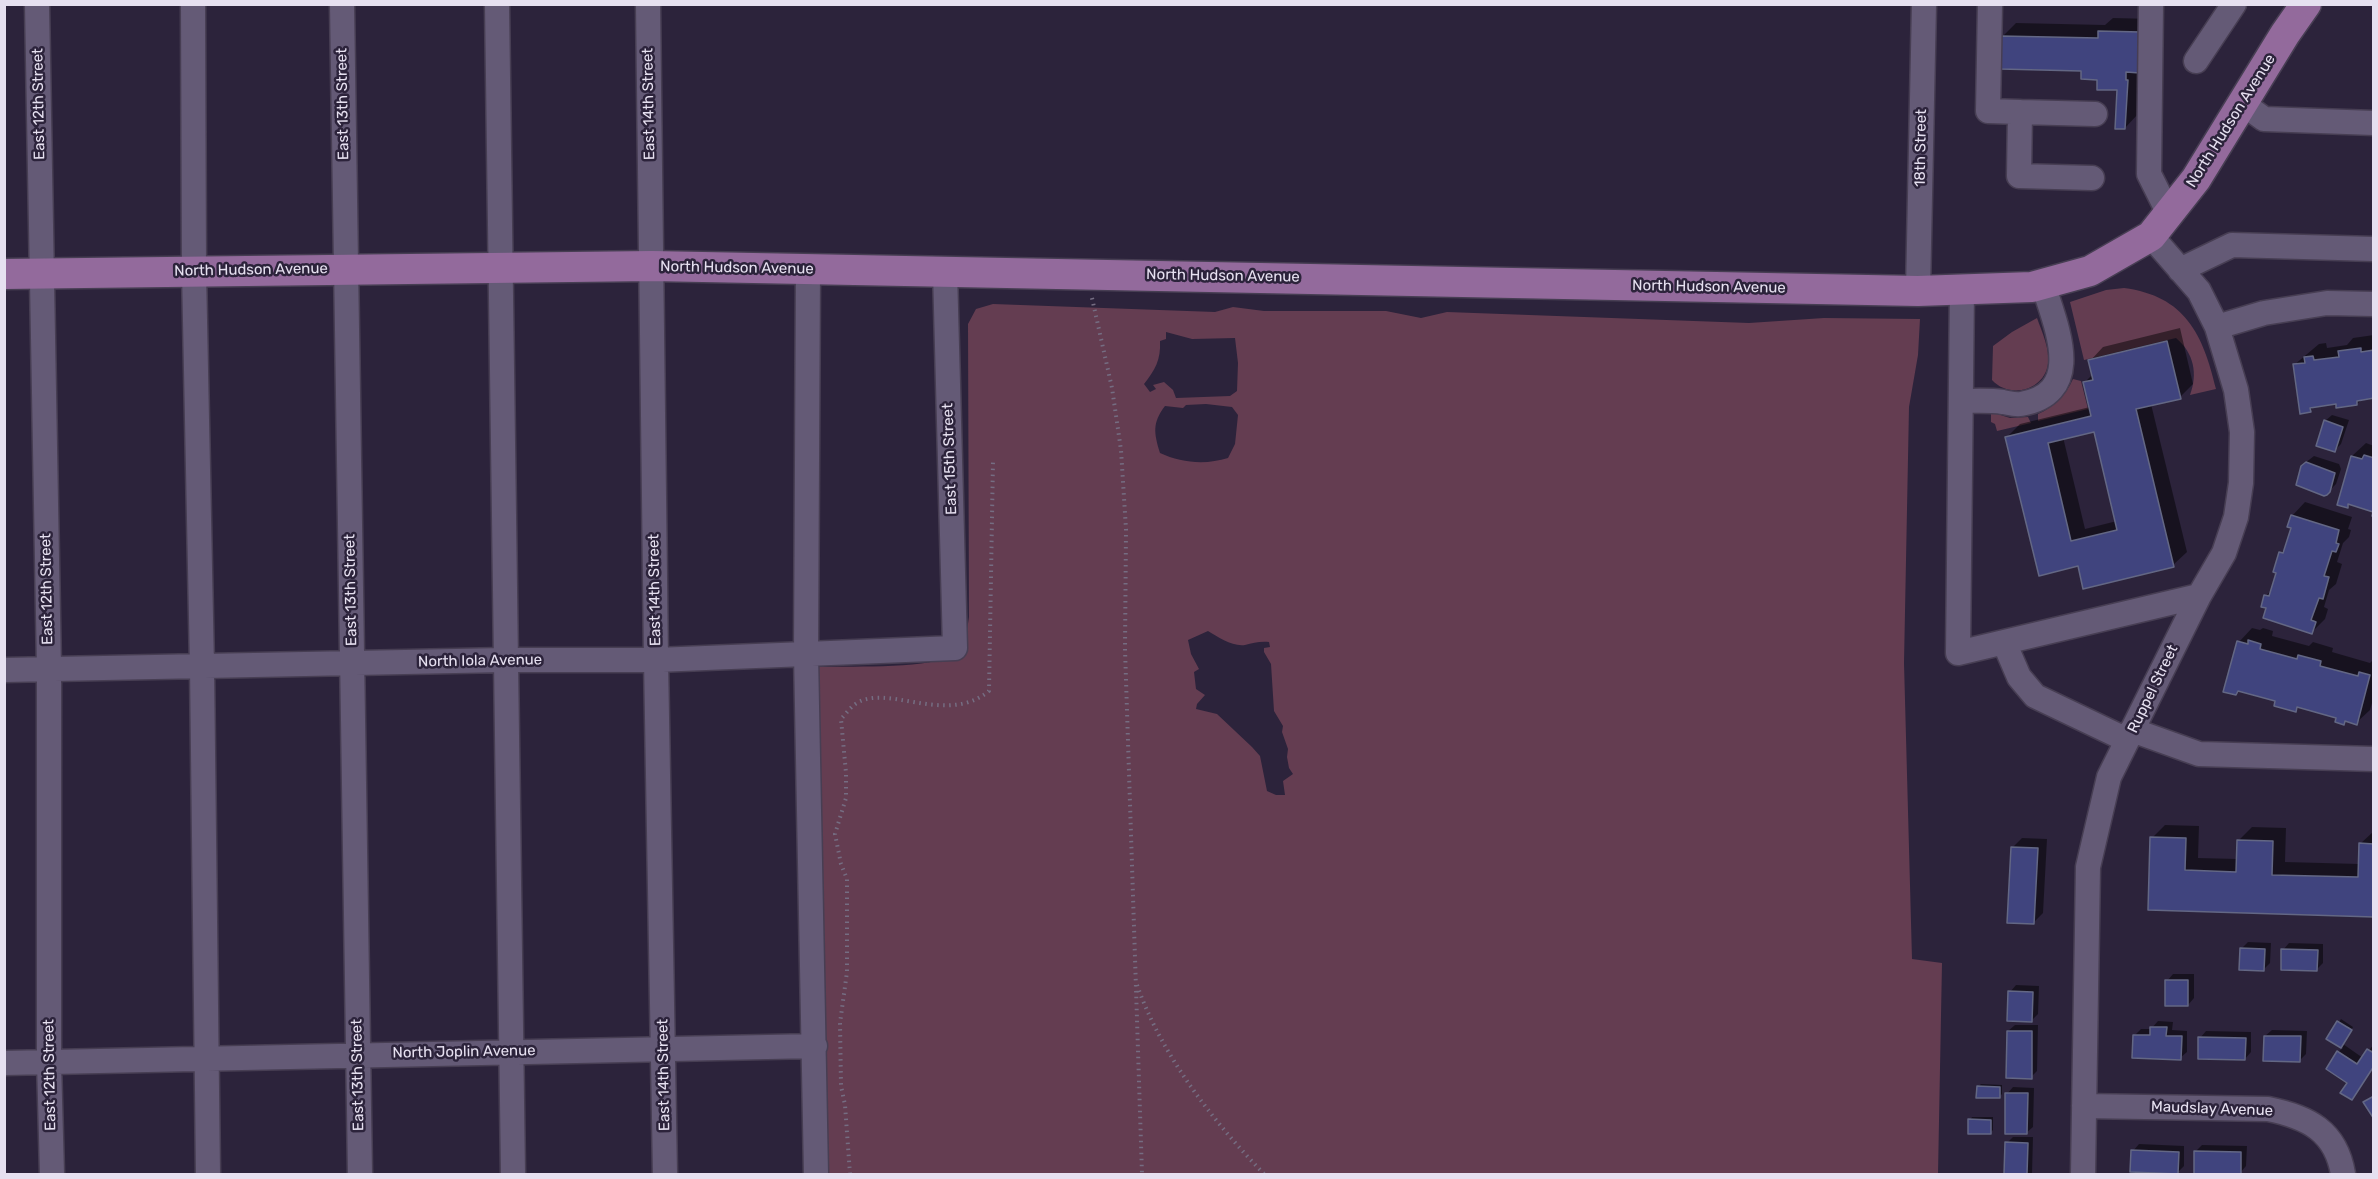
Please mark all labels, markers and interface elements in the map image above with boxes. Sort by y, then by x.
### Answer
street label: East 12th Street [29,48,49,160]
street label: East 13th Street [333,48,353,160]
street label: East 14th Street [639,48,659,160]
street label: North Hudson Avenue [2183,51,2279,191]
street label: 18th Street [1911,109,1931,187]
street label: North Hudson Avenue [660,258,814,278]
street label: North Hudson Avenue [174,260,328,280]
street label: North Hudson Avenue [1146,266,1300,286]
street label: North Hudson Avenue [1632,277,1786,297]
street label: East 15th Street [939,403,961,515]
street label: East 12th Street [37,533,57,645]
street label: East 13th Street [341,534,361,646]
street label: East 14th Street [645,534,665,646]
street label: Ruppel Street [2124,642,2182,736]
street label: North Iola Avenue [418,651,542,671]
street label: East 12th Street [40,1019,60,1131]
street label: East 13th Street [348,1019,368,1131]
street label: East 14th Street [654,1019,674,1131]
street label: North Joplin Avenue [392,1042,536,1062]
street label: Maudslay Avenue [2151,1098,2273,1120]

